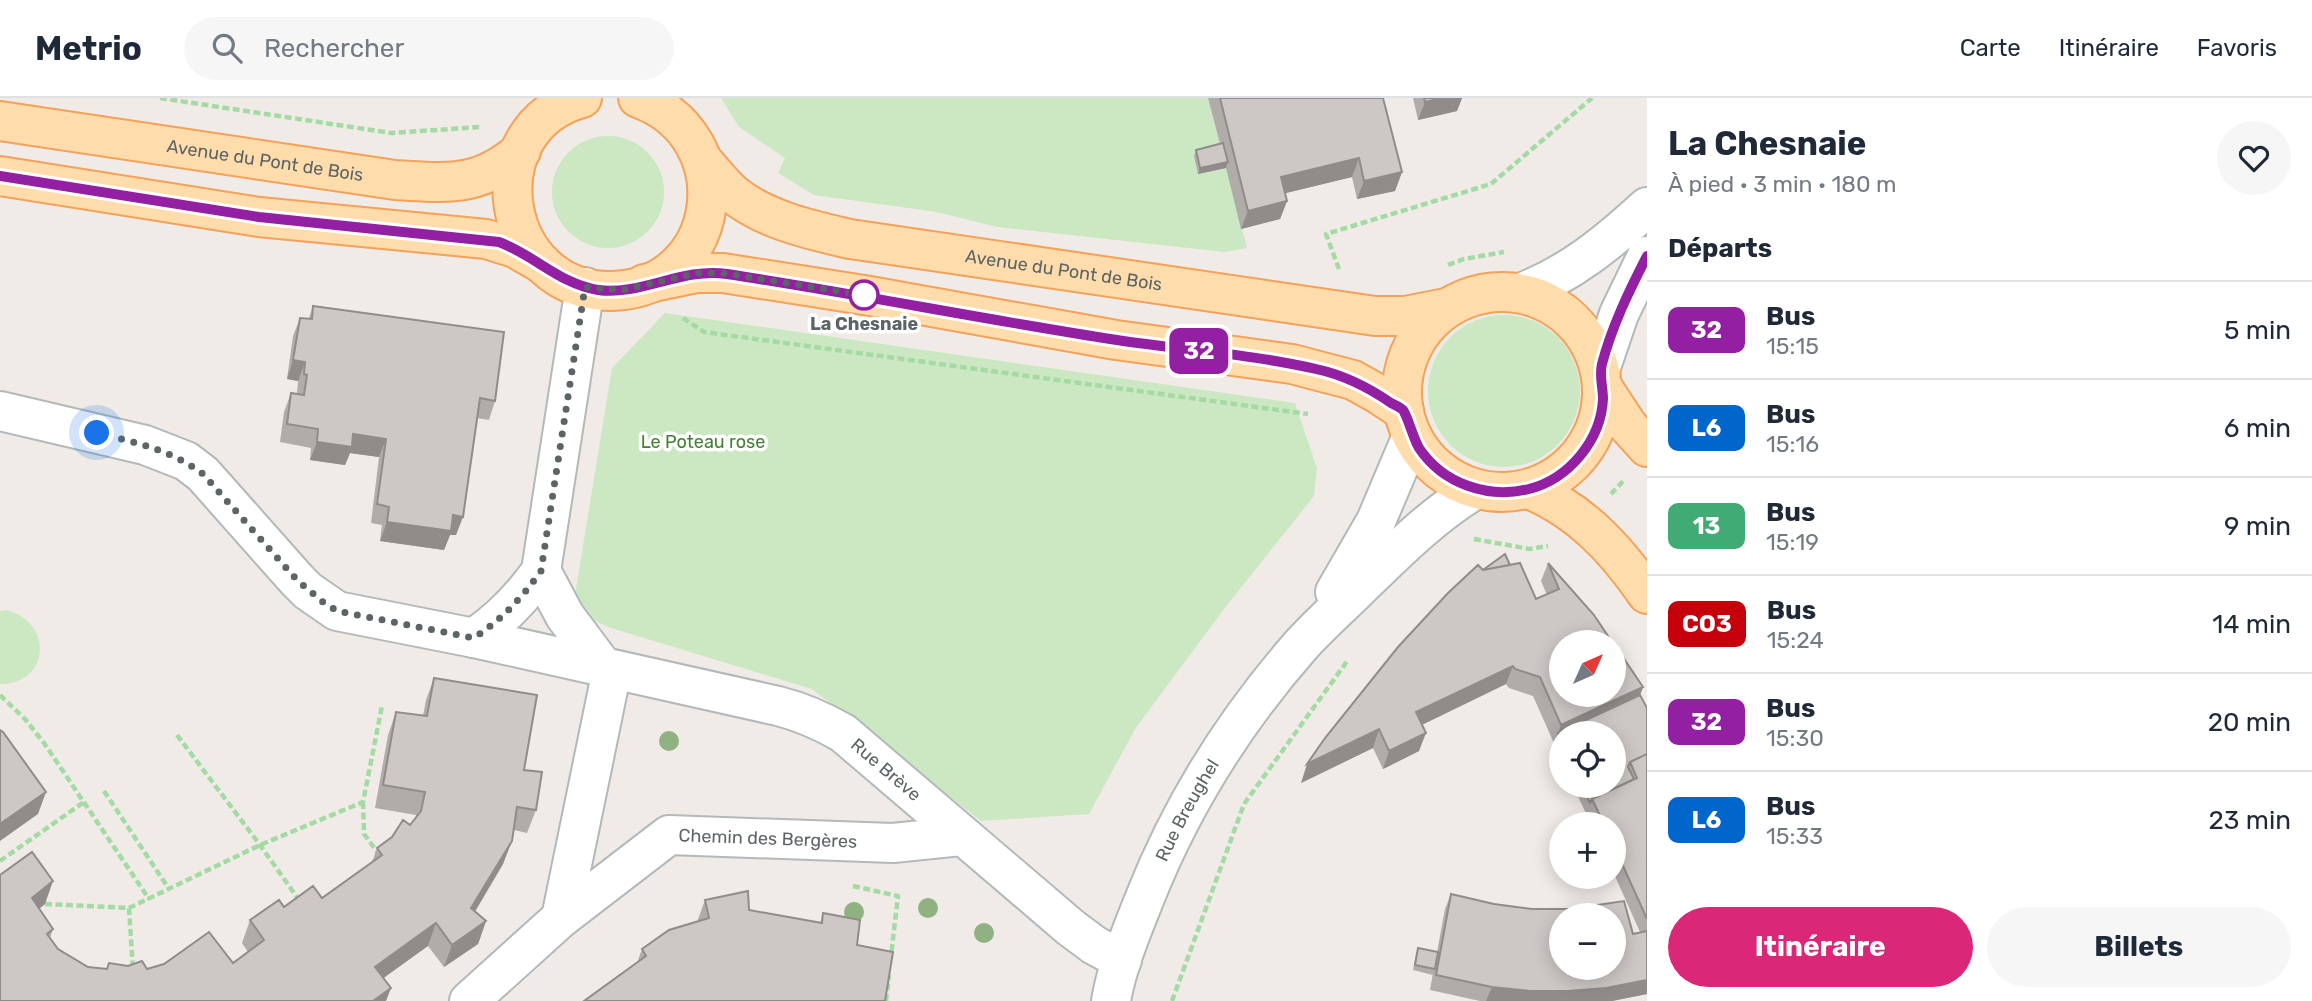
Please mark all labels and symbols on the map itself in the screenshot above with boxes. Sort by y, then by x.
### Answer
street label: Avenue du Pont de Bois [165,135,365,186]
street label: Avenue du Pont de Bois [964,245,1164,296]
marker: La Chesnaie [849,280,879,310]
place label: La Chesnaie [810,313,918,335]
line badge: 32 [1168,328,1230,374]
your location [79,415,114,450]
park label: Le Poteau rose [641,431,765,453]
north arrow [1549,630,1626,707]
street label: Rue Brève [846,734,925,806]
street label: Rue Breughel [1151,755,1224,865]
street label: Chemin des Bergères [678,824,858,853]

